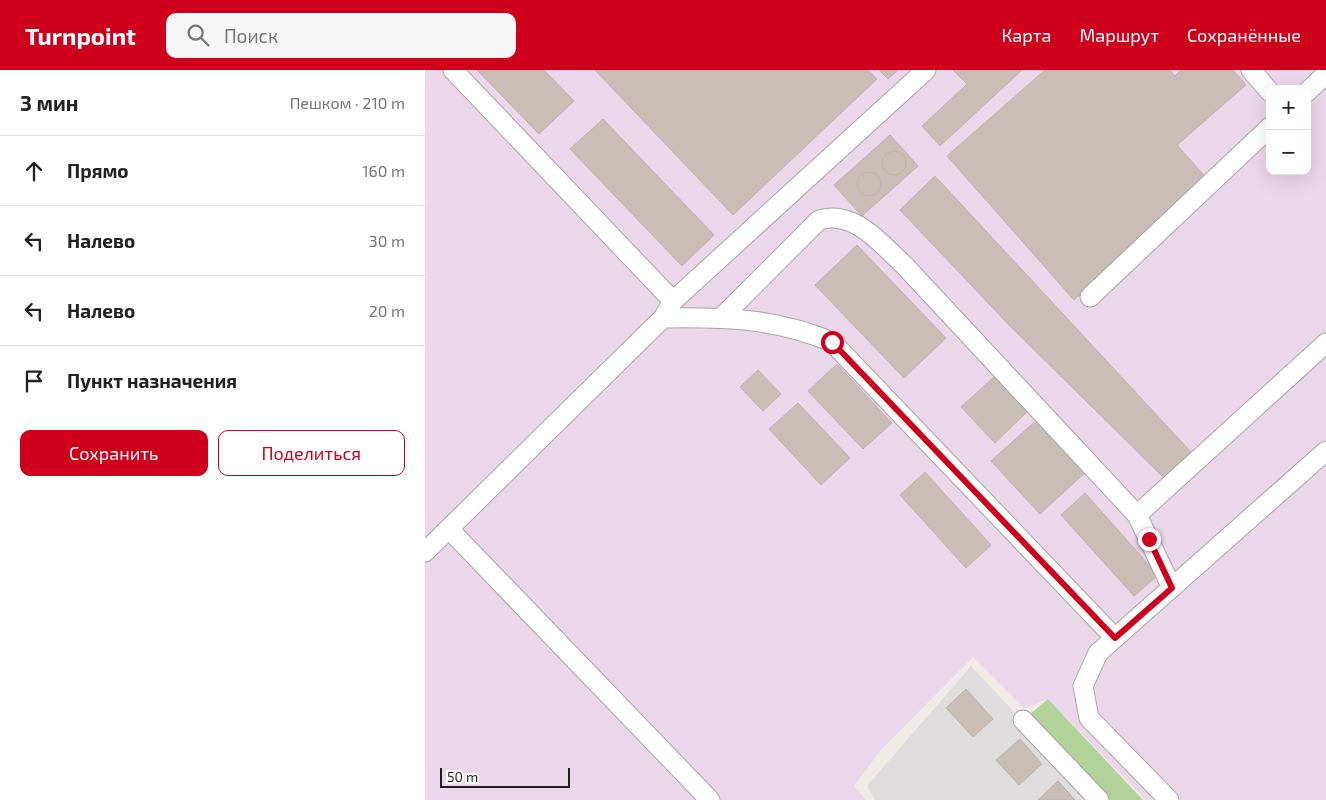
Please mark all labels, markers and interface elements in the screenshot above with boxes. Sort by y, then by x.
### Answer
search box [166,13,516,58]
text: Turnpoint [25,21,136,50]
icon: search [184,21,212,49]
text: Поиск [224,24,278,47]
text: Карта [1001,24,1051,46]
text: Маршрут [1079,24,1159,46]
text: Сохранённые [1187,24,1301,46]
map controls [1266,85,1311,175]
button: + [1266,85,1311,130]
text: 3 мин [20,90,78,115]
text: Пешком · 210 m [290,93,405,112]
button: − [1266,130,1311,175]
icon: ahead [20,157,48,185]
text: Прямо [67,159,129,182]
text: 160 m [362,161,405,180]
icon: left [20,227,48,255]
text: Налево [67,229,135,252]
text: 30 m [369,231,405,250]
icon: left [20,297,48,325]
text: Налево [67,299,135,322]
text: 20 m [369,301,405,320]
route start [821,331,844,354]
icon: arrive [20,367,48,395]
text: Пункт назначения [67,369,237,392]
button: Сохранить [20,430,208,476]
button: Поделиться [218,430,405,476]
route end [1138,528,1161,551]
scale bar [440,765,570,788]
text: 50 m [447,768,478,785]

